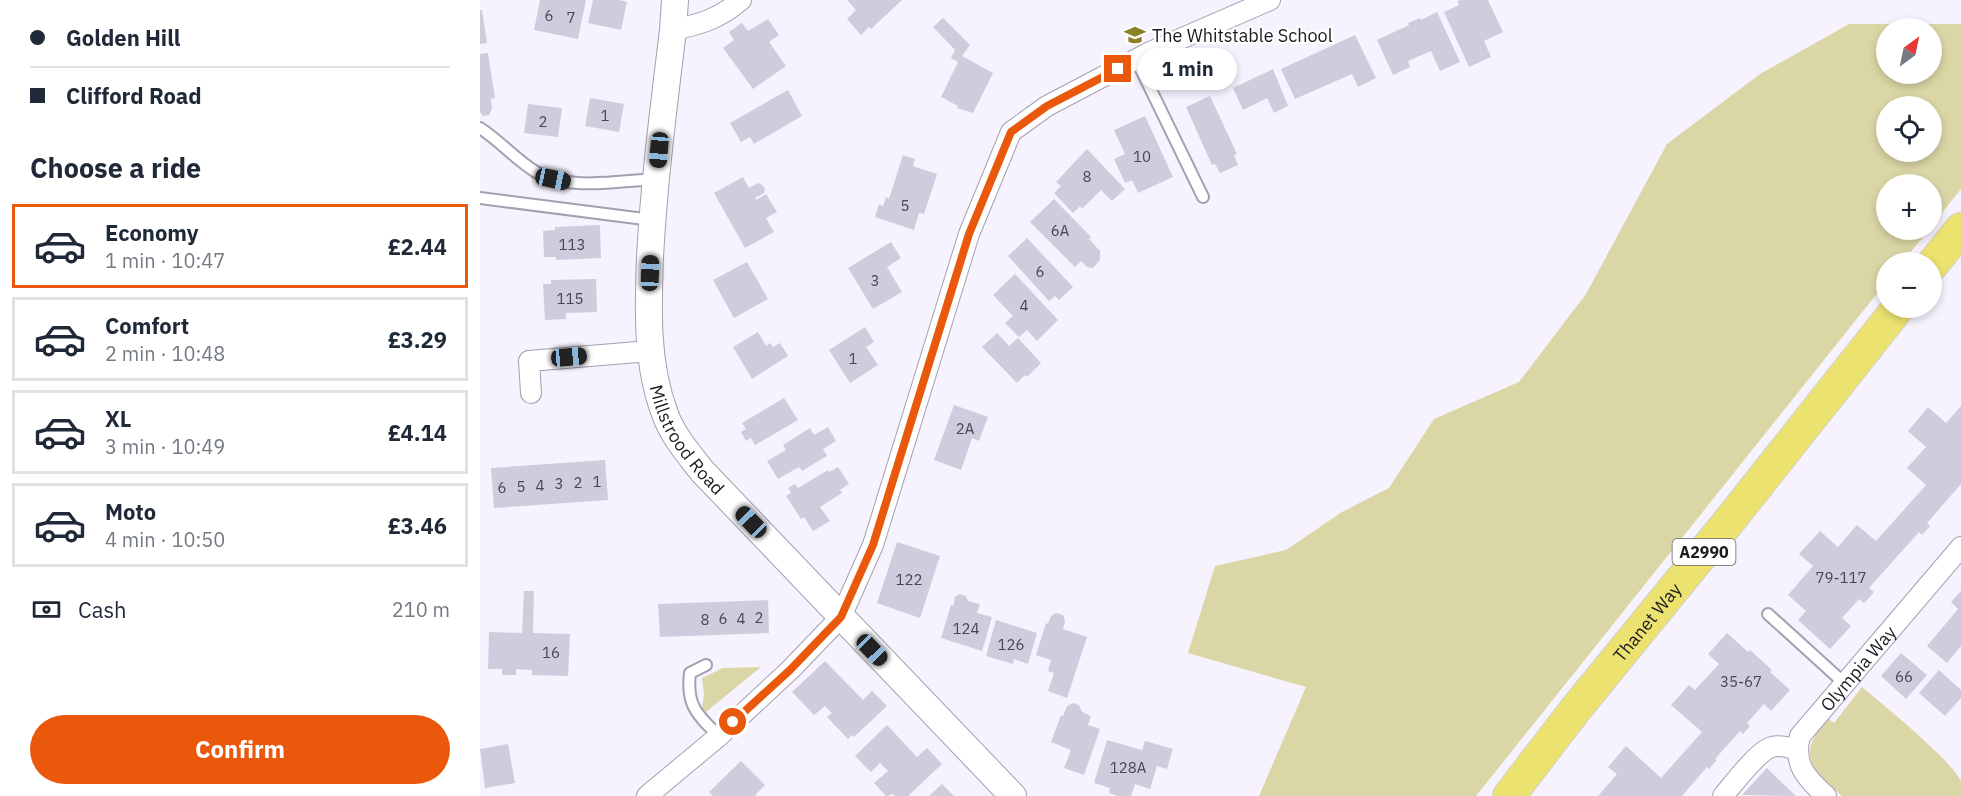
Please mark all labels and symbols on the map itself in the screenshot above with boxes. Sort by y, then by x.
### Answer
house number: 6 [544,6,554,25]
house number: 7 [566,8,576,27]
north arrow [1876,18,1942,84]
school or university icon: The Whitstable School [1123,23,1147,47]
place label: The Whitstable School [1152,24,1333,47]
callout: 1 min [1139,48,1238,90]
route end [1104,55,1131,82]
house number: 1 [600,106,610,125]
house number: 2 [538,112,548,131]
car [648,131,670,169]
house number: 10 [1133,147,1151,166]
car [534,166,572,192]
house number: 8 [1082,167,1092,186]
house number: 5 [900,196,910,215]
house number: 6A [1051,221,1070,240]
house number: 113 [558,235,586,254]
car [640,255,660,291]
house number: 6 [1035,262,1045,281]
house number: 3 [870,271,880,290]
house number: 115 [556,289,584,308]
house number: 4 [1019,296,1029,315]
car [550,346,588,368]
house number: 1 [848,349,858,368]
street label: Millstrood Road [645,382,730,499]
house number: 2A [956,419,975,438]
house number: 1 [592,472,602,491]
house number: 2 [573,473,583,492]
house number: 3 [554,474,564,493]
house number: 4 [535,476,545,495]
house number: 5 [516,477,526,496]
house number: 6 [497,478,507,497]
car [732,503,770,541]
road number: A2990 [1672,539,1736,565]
house number: 79-117 [1816,568,1867,587]
house number: 122 [895,570,923,589]
street label: Thanet Way [1608,578,1686,666]
house number: 2 [754,608,764,627]
house number: 6 [718,609,728,628]
house number: 4 [736,609,746,628]
house number: 8 [700,610,710,629]
house number: 124 [952,619,980,638]
street label: Olympia Way [1815,621,1901,716]
car [853,631,891,669]
house number: 126 [997,635,1025,654]
house number: 16 [542,643,560,662]
house number: 66 [1895,667,1913,686]
house number: 35-67 [1720,672,1762,691]
route start [719,708,746,735]
house number: 128A [1110,758,1147,777]

